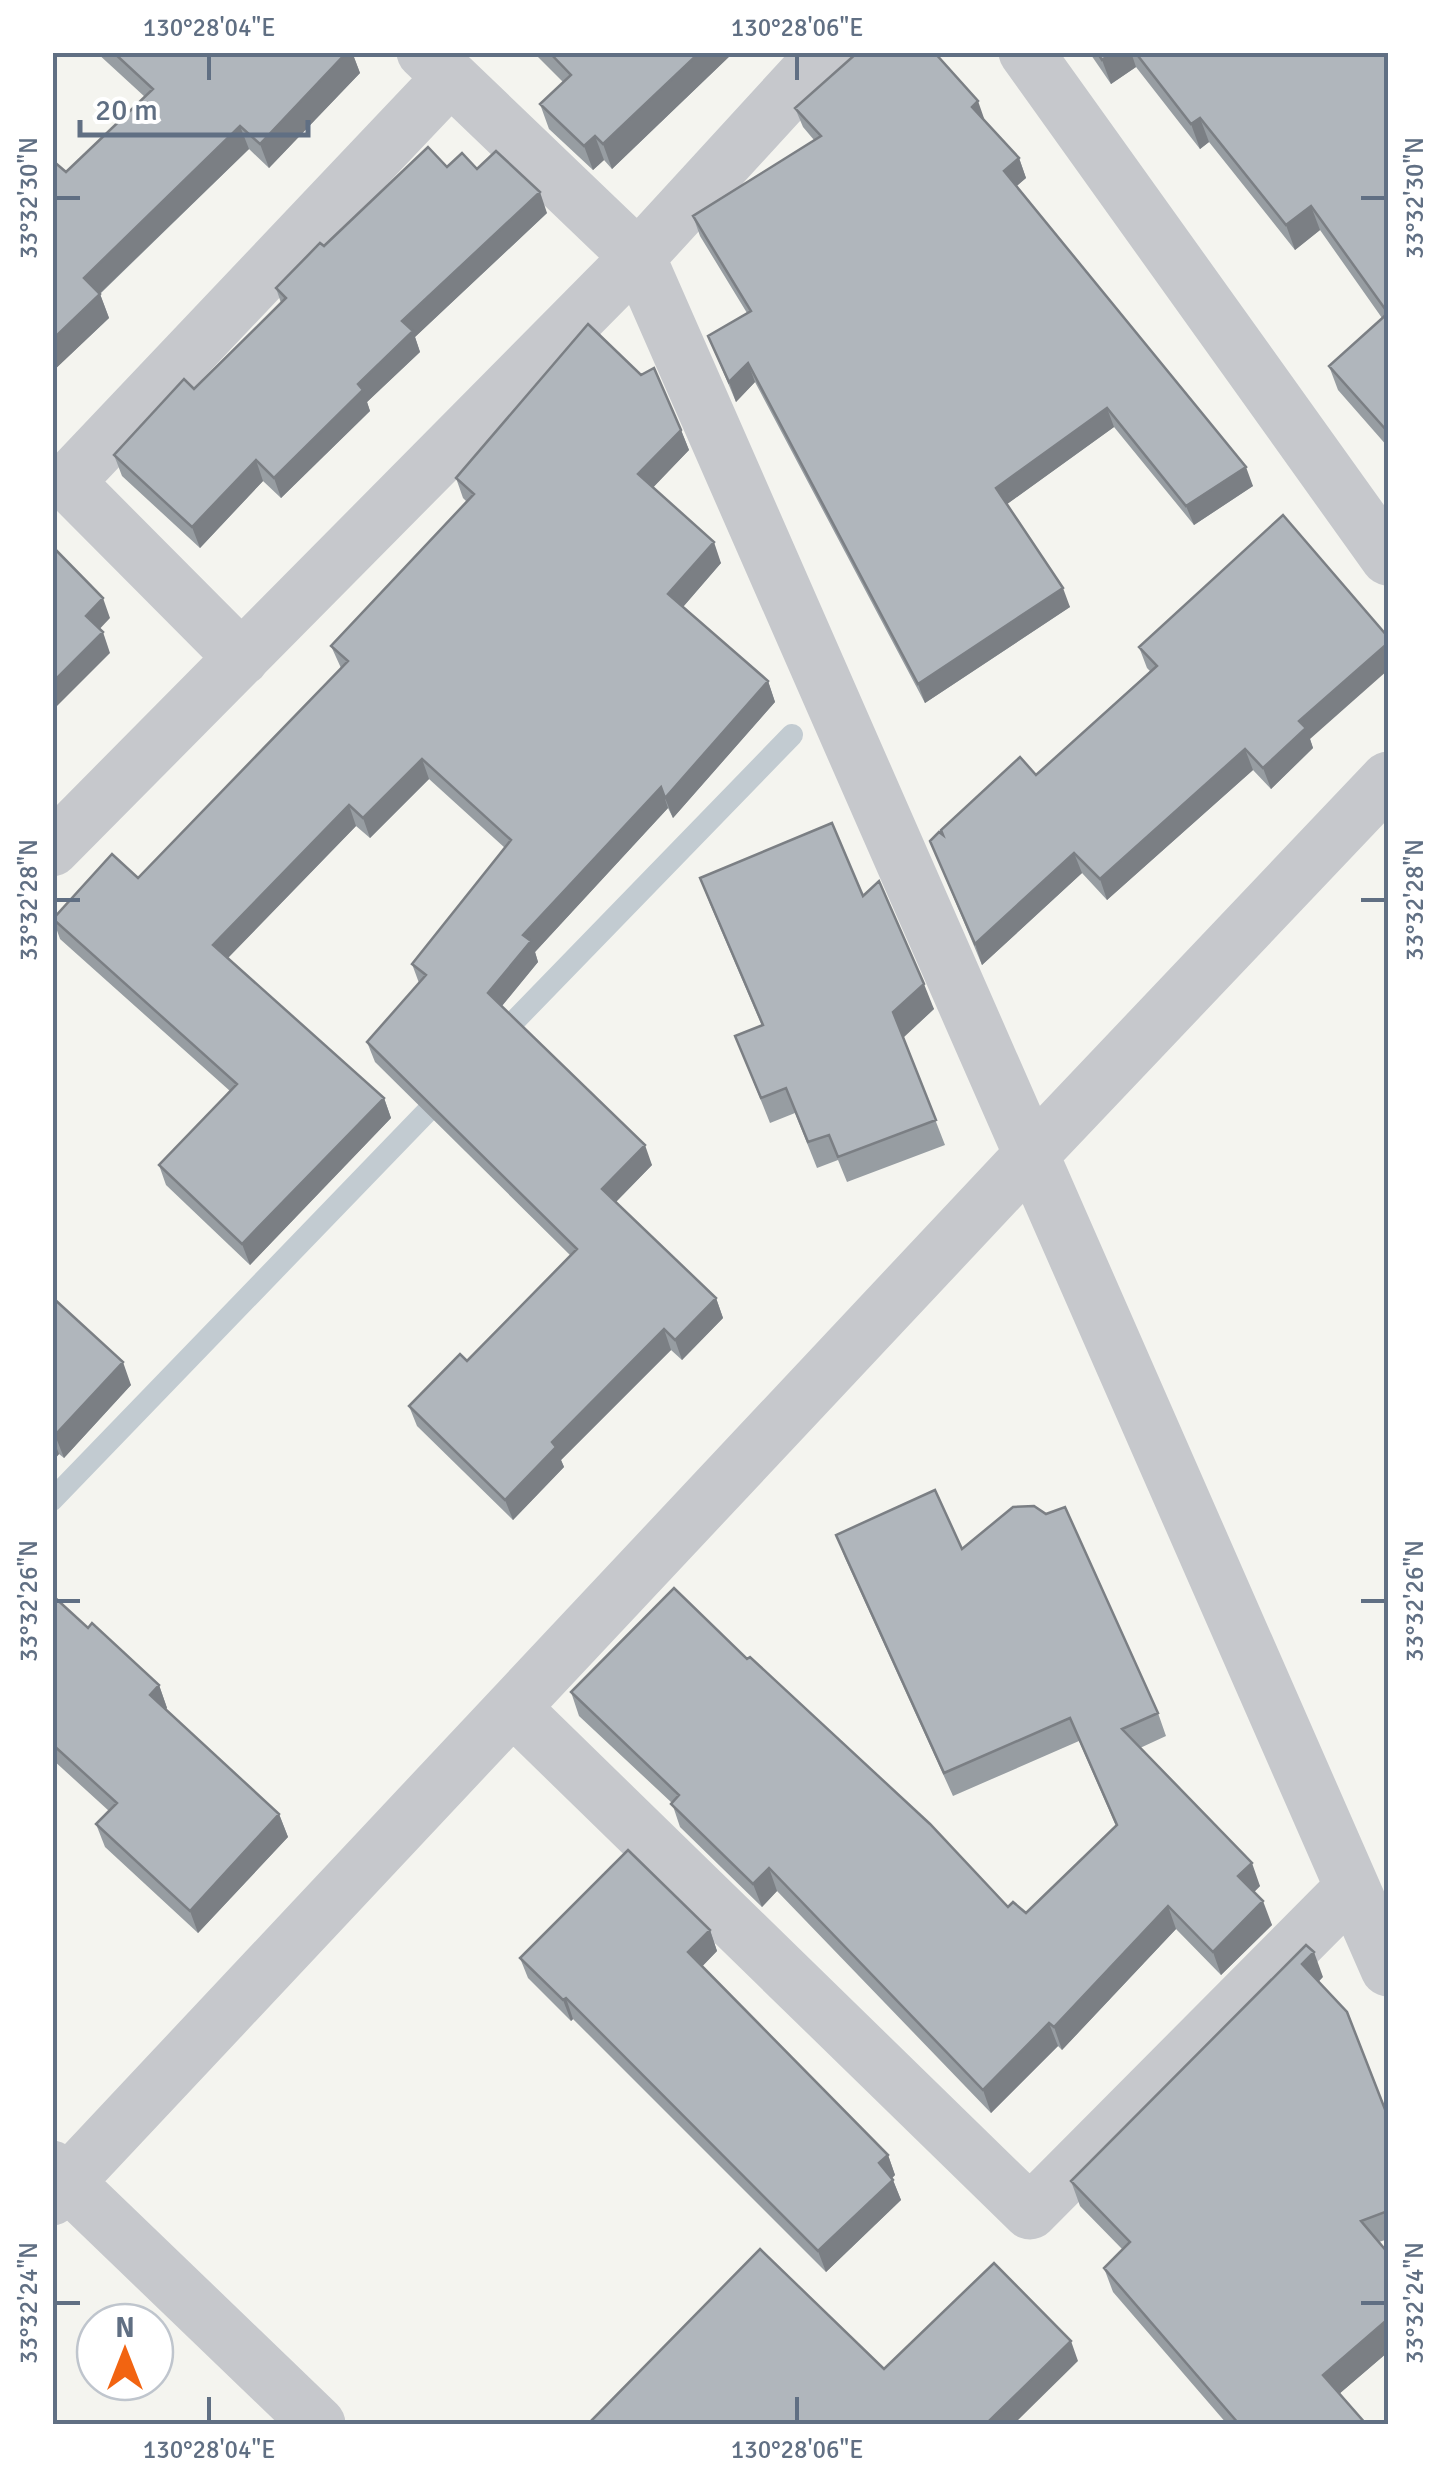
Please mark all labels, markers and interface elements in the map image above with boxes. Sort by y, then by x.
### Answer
text: 130°28'04"E [143,12,275,43]
text: 130°28'06"E [731,12,863,43]
scale bar [80,75,308,137]
text: 20 m [95,92,158,129]
text: 33°32'30"N [13,137,44,259]
text: 33°32'30"N [1399,137,1430,259]
text: 33°32'28"N [13,839,44,961]
text: 33°32'28"N [1399,839,1430,961]
text: 33°32'26"N [13,1540,44,1662]
text: 33°32'26"N [1399,1540,1430,1662]
text: 33°32'24"N [13,2242,44,2364]
text: 33°32'24"N [1399,2242,1430,2364]
north arrow [75,2302,175,2402]
text: N [115,2311,135,2345]
text: 130°28'04"E [143,2434,275,2465]
text: 130°28'06"E [731,2434,863,2465]

